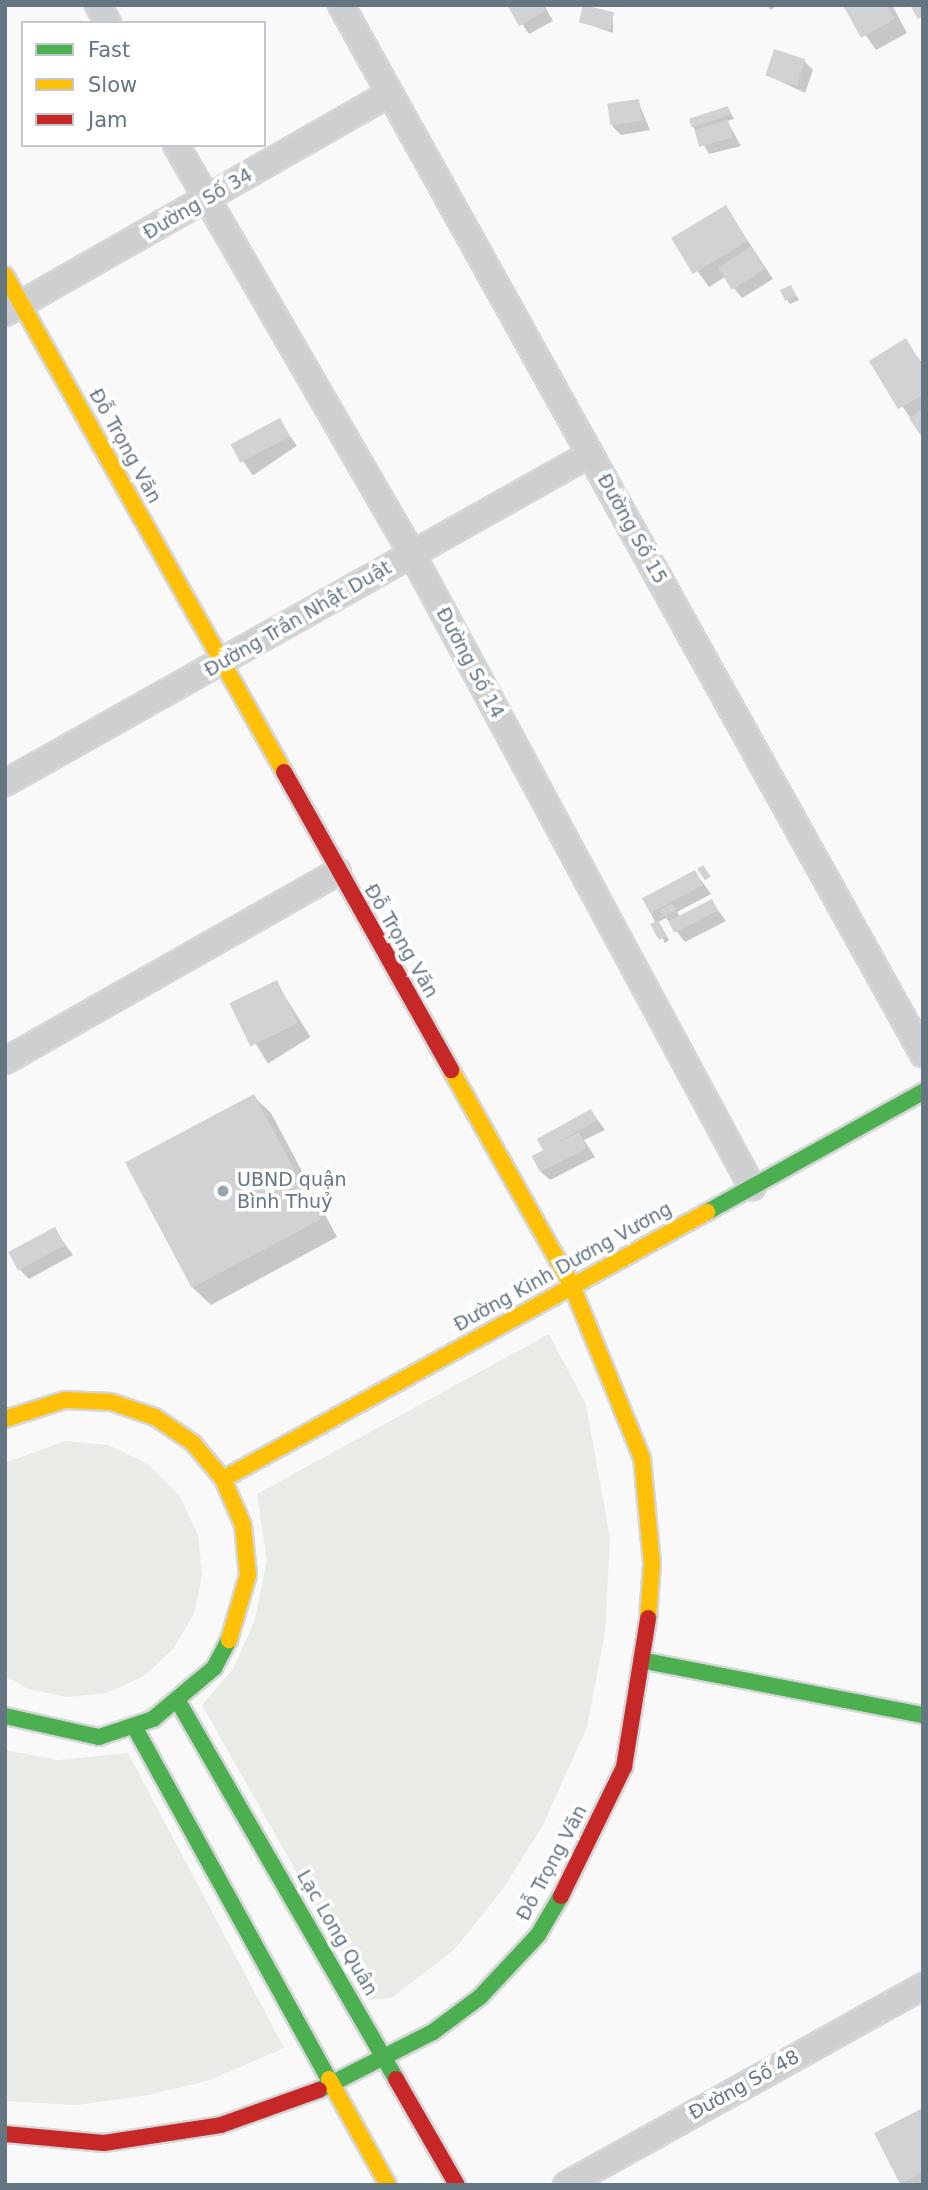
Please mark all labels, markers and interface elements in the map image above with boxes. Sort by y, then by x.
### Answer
legend [21,21,266,147]
text: Fast [88,38,130,62]
text: Slow [88,73,137,97]
text: Jam [88,108,128,132]
street label: Đường Số 34 [139,164,257,244]
street label: Đỗ Trọng Văn [84,385,166,507]
street label: Đường Số 15 [592,470,672,588]
street label: Đường Trần Nhật Duật [200,556,396,682]
street label: Đường Số 14 [431,604,509,722]
street label: Đỗ Trọng Văn [359,880,443,1002]
place label: UBND quận Bình Thuỷ [237,1169,347,1213]
marker: UBND quận Bình Thuỷ [215,1183,231,1199]
street label: Đường Kinh Dương Vương [450,1197,676,1337]
street label: Đỗ Trọng Văn [512,1801,592,1925]
street label: Lạc Long Quân [292,1866,382,2000]
street label: Đường Số 48 [685,2045,803,2125]

